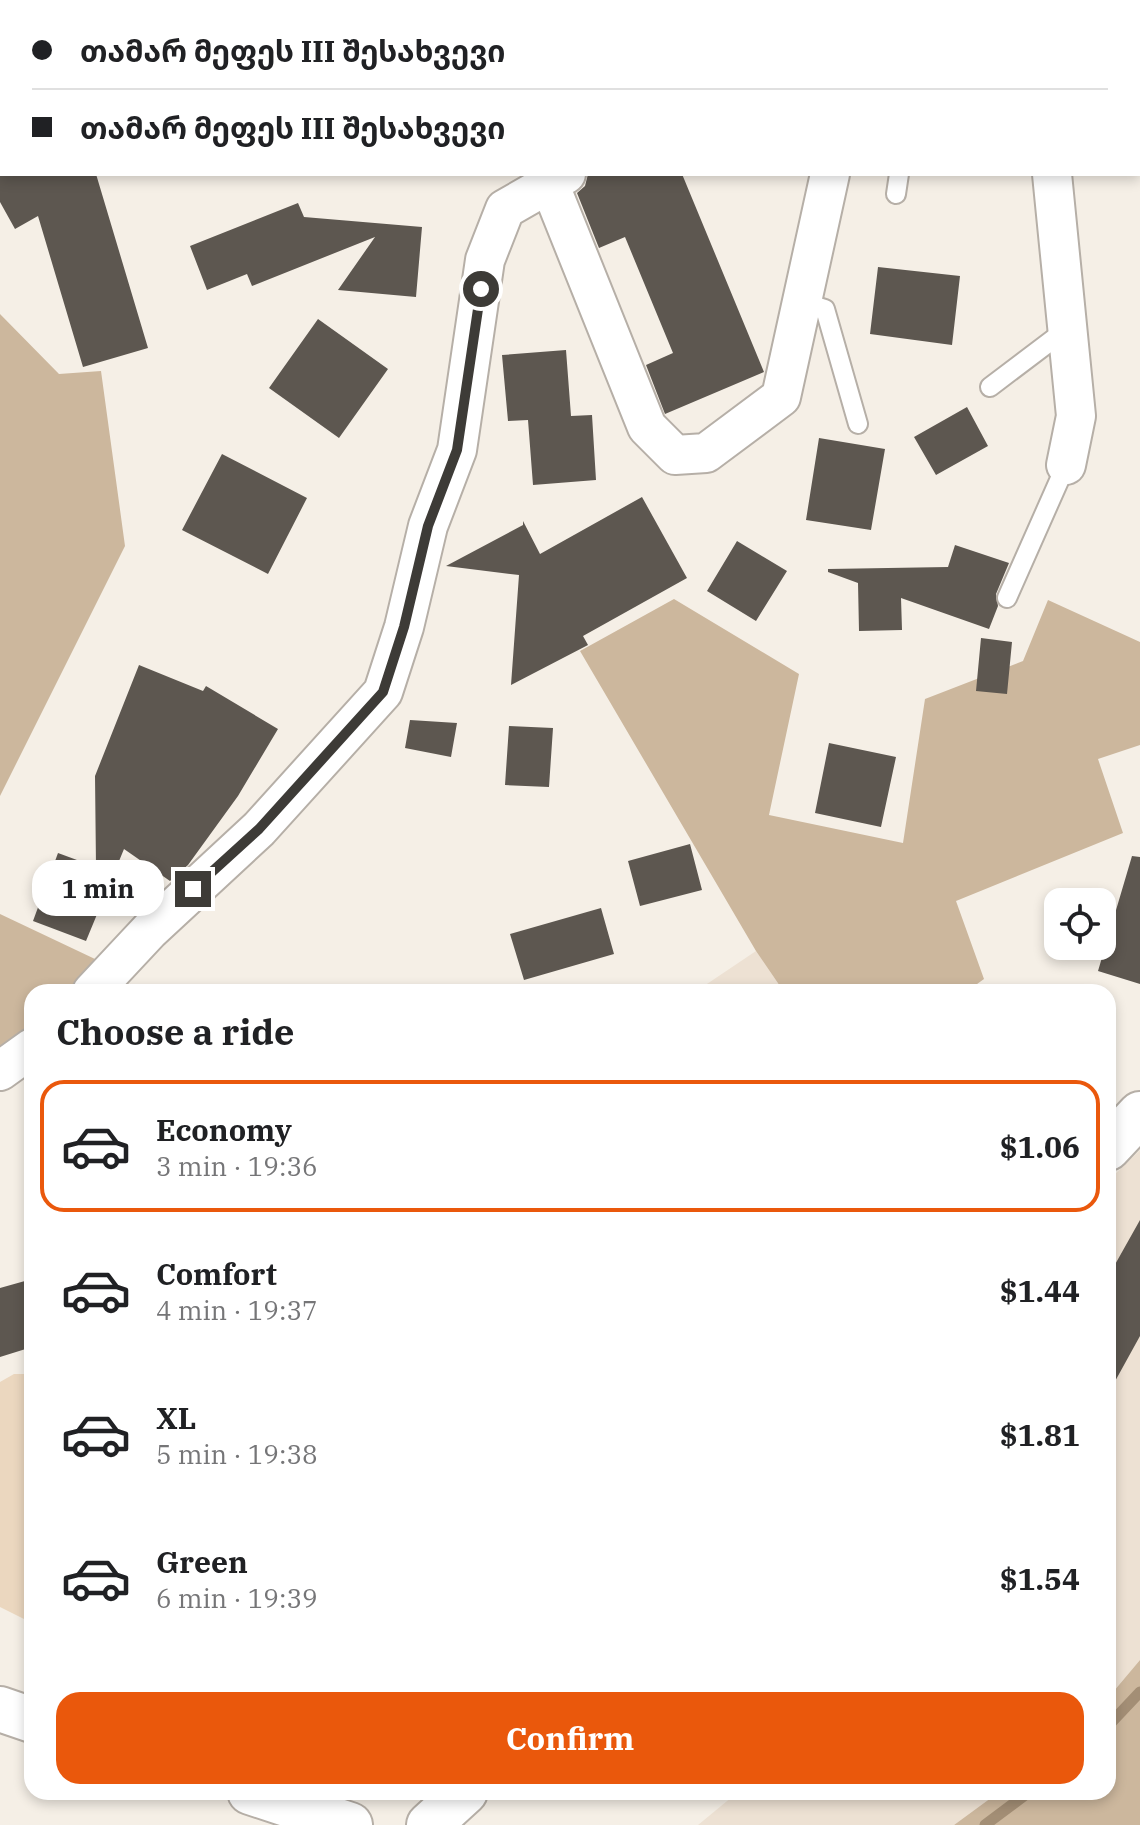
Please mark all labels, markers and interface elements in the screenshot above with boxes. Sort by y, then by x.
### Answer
text: თამარ მეფეს III შესახვევი [80,31,505,70]
text: თამარ მეფეს III შესახვევი [80,108,505,147]
route start [463,271,499,307]
callout: 1 min [33,861,165,917]
text: 1 min [62,871,134,905]
route end [175,871,211,907]
map controls [1044,888,1116,960]
button: locate [1044,888,1116,960]
text: Choose a ride [56,1008,295,1055]
icon: car [60,1110,132,1182]
text: Economy [156,1110,292,1149]
text: $1.06 [1000,1127,1080,1166]
text: 3 min · 19:36 [156,1149,318,1183]
icon: car [60,1254,132,1326]
text: Comfort [156,1254,277,1293]
text: $1.44 [1000,1271,1080,1310]
text: 4 min · 19:37 [156,1293,318,1327]
icon: car [60,1398,132,1470]
text: XL [156,1398,196,1437]
text: $1.81 [1000,1415,1080,1454]
text: 5 min · 19:38 [156,1437,318,1471]
icon: car [60,1542,132,1614]
text: Green [156,1542,248,1581]
text: $1.54 [1000,1559,1080,1598]
text: 6 min · 19:39 [156,1581,318,1615]
button: Confirm [56,1692,1084,1784]

